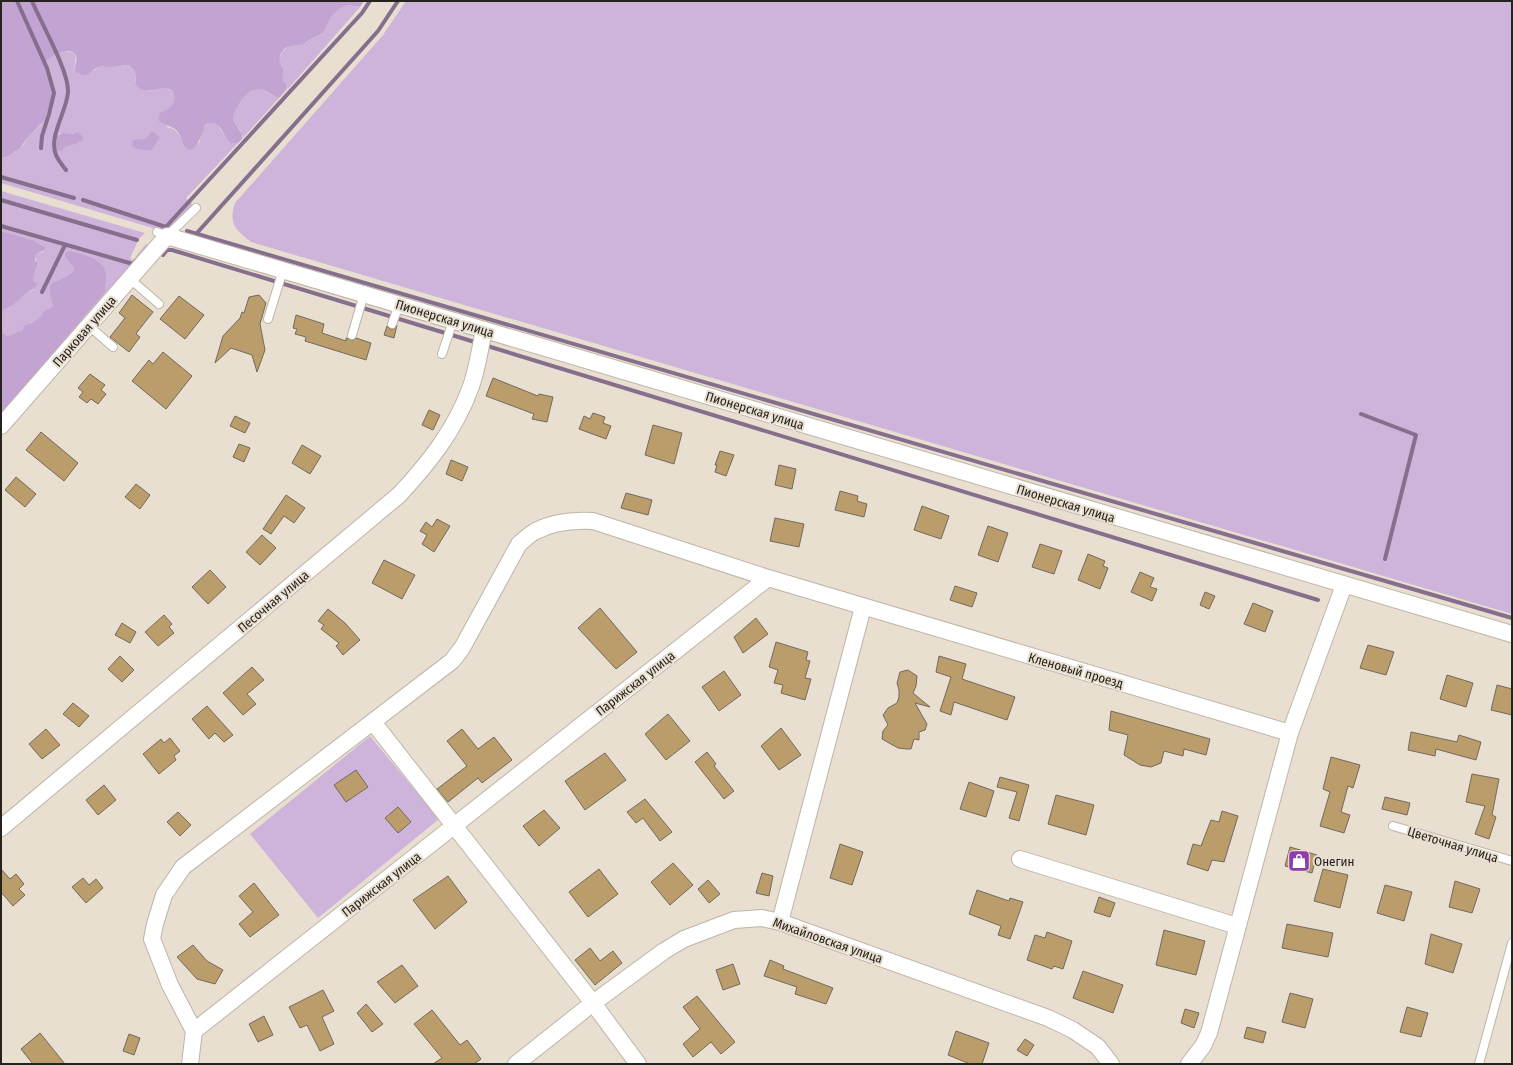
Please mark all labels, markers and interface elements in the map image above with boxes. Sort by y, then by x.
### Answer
street label: Парковая улица [50,293,119,370]
street label: Пионерская улица [394,296,496,341]
street label: Пионерская улица [704,388,806,433]
street label: Пионерская улица [1015,481,1117,526]
street label: Песочная улица [235,567,312,635]
street label: Парижская улица [593,648,678,719]
street label: Кленовый проезд [1027,650,1125,691]
street label: Цветочная улица [1406,824,1500,865]
shop icon: Онегин [1286,848,1312,874]
street label: Парижская улица [339,849,424,920]
place label: Онегин [1314,854,1354,869]
street label: Михайловская улица [771,915,885,966]

